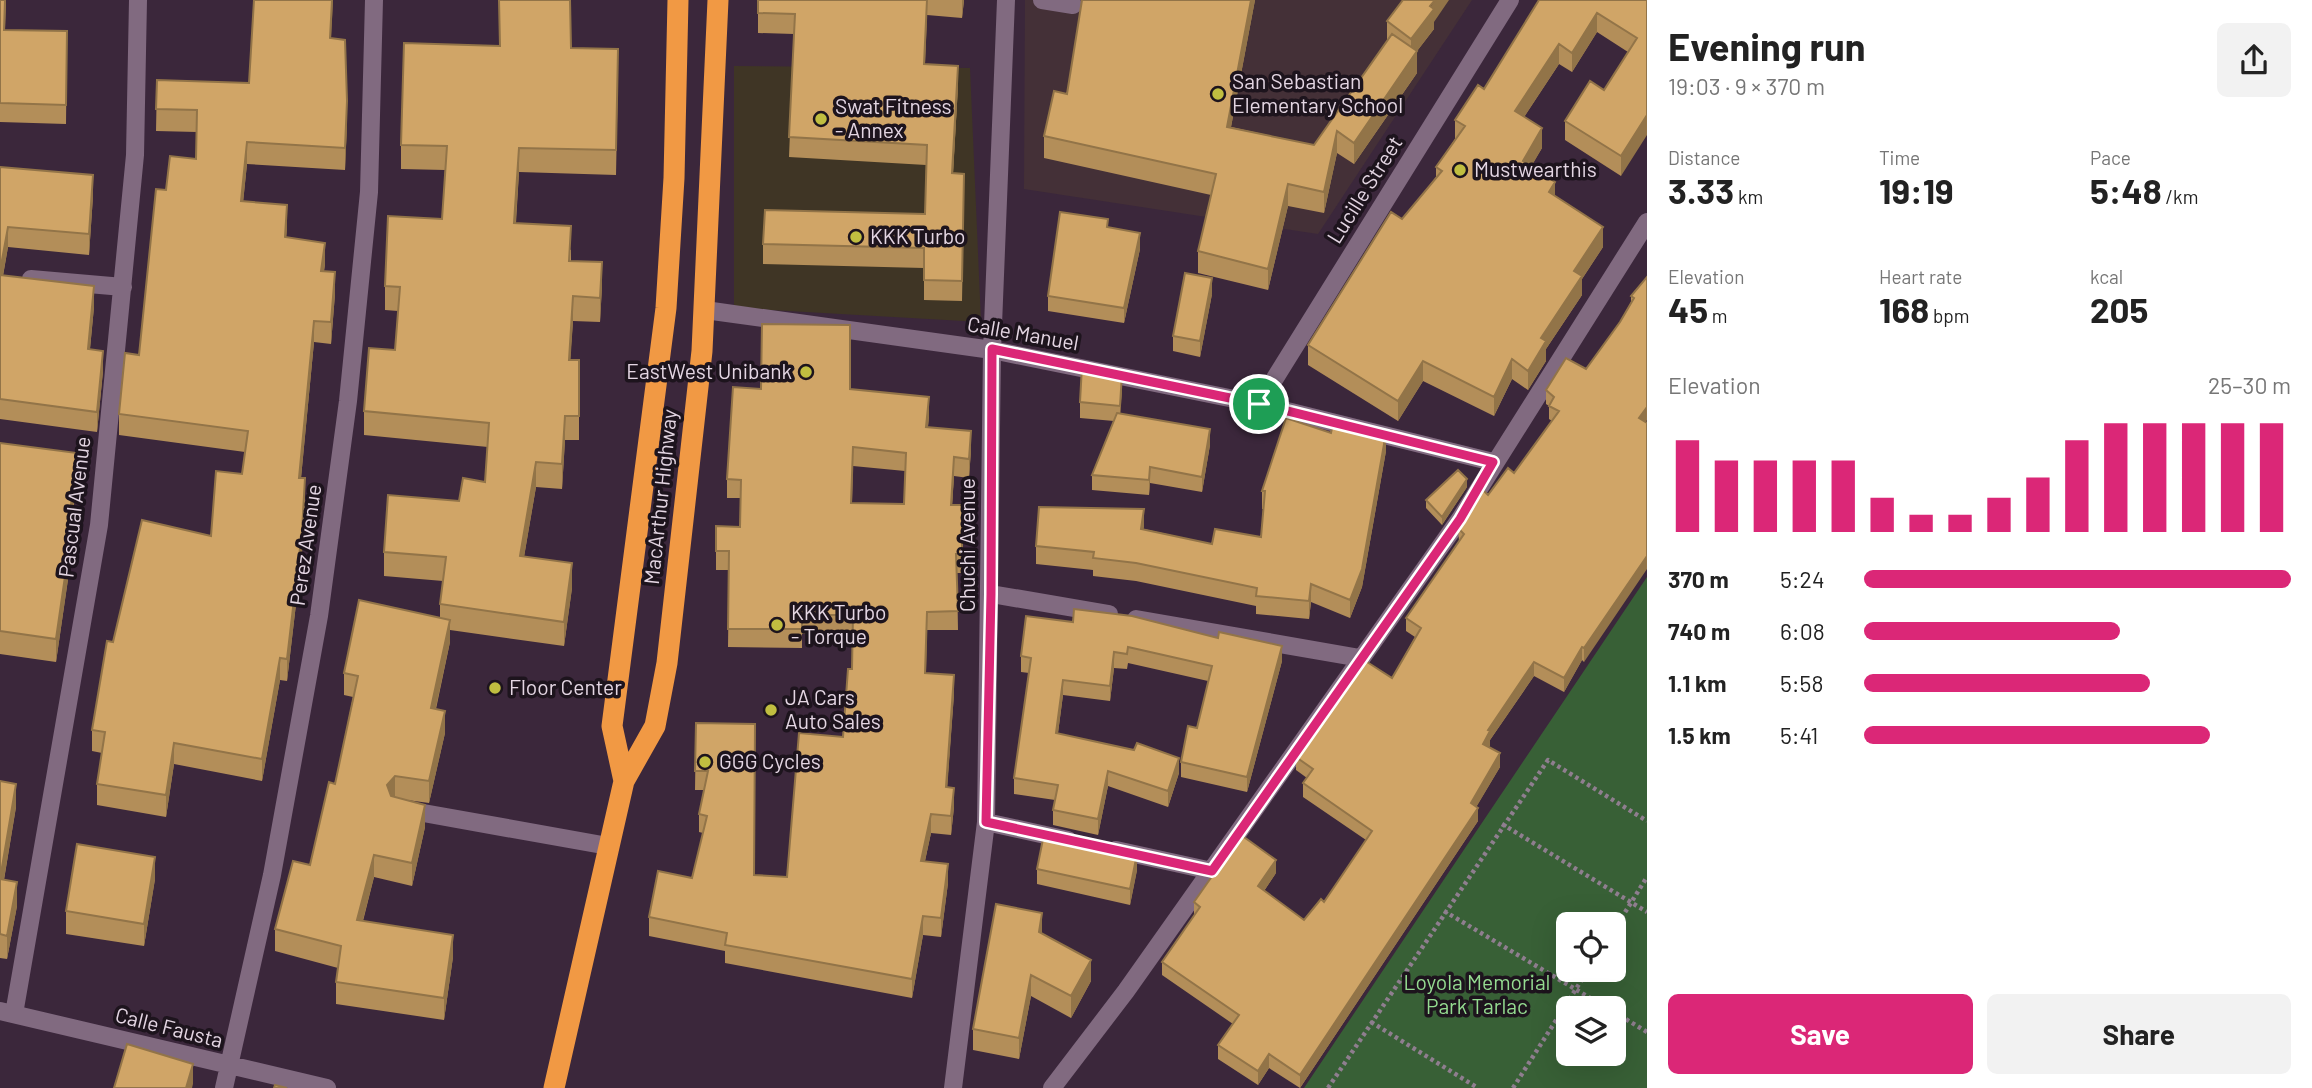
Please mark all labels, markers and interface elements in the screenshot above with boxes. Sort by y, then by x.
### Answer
text: Evening run [1668,23,1866,69]
button: share [2217,23,2291,97]
place label: San Sebastian Elementary School [1232,68,1403,117]
text: 19:03 · 9 × 370 m [1668,72,1825,100]
marker: San Sebastian Elementary School [1210,86,1226,102]
place label: Swat Fitness - Annex [835,93,952,142]
marker: Swat Fitness - Annex [813,111,829,127]
street label: Lucille Street [1321,131,1407,247]
text: Distance [1668,146,1740,169]
text: Time [1879,146,1920,169]
text: Pace [2090,146,2131,169]
place label: Mustwearthis [1474,156,1597,181]
marker: Mustwearthis [1452,162,1468,178]
text: 3.33 [1668,169,1734,211]
text: 19:19 [1879,169,1954,211]
text: 5:48 [2090,169,2162,211]
text: km [1734,185,1763,208]
text: /km [2162,185,2198,208]
place label: KKK Turbo [870,223,965,248]
marker: KKK Turbo [848,229,864,245]
text: Elevation [1668,265,1745,288]
text: Heart rate [1879,265,1962,288]
text: kcal [2090,265,2123,288]
text: 45 [1668,288,1708,330]
text: 168 [1879,288,1929,330]
text: 205 [2090,288,2148,330]
text: m [1708,304,1728,327]
text: bpm [1929,304,1970,327]
street label: Calle Manuel [966,310,1081,355]
place label: EastWest Unibank [626,358,792,383]
marker: EastWest Unibank [798,364,814,380]
text: Elevation [1668,371,1761,399]
text: 25–30 m [2208,371,2291,399]
pin [1229,374,1289,434]
icon: arrive [1240,385,1278,423]
street label: MacArthur Highway [638,408,681,586]
street label: Pascual Avenue [52,435,95,579]
street label: Chuchi Avenue [954,478,979,612]
street label: Perez Avenue [284,483,325,607]
text: 370 m [1668,565,1729,593]
text: 5:24 [1780,565,1825,593]
place label: KKK Turbo - Torque [791,599,886,648]
marker: KKK Turbo - Torque [769,617,785,633]
text: 740 m [1668,617,1730,645]
text: 6:08 [1780,617,1825,645]
text: 1.1 km [1668,669,1727,697]
text: 5:58 [1780,669,1823,697]
place label: Floor Center [509,674,622,699]
marker: Floor Center [487,680,503,696]
place label: JA Cars Auto Sales [785,684,881,733]
marker: JA Cars Auto Sales [763,702,779,718]
text: 1.5 km [1668,721,1731,749]
text: 5:41 [1780,721,1818,749]
place label: GGG Cycles [719,748,821,773]
marker: GGG Cycles [697,754,713,770]
map controls [1556,912,1626,1066]
button: locate [1556,912,1626,982]
park label: Loyola Memorial Park Tarlac [1404,969,1550,1018]
button: Save [1668,994,1973,1074]
button: Share [1987,994,2291,1074]
button: layers [1556,996,1626,1066]
street label: Calle Fausta [113,1001,226,1052]

